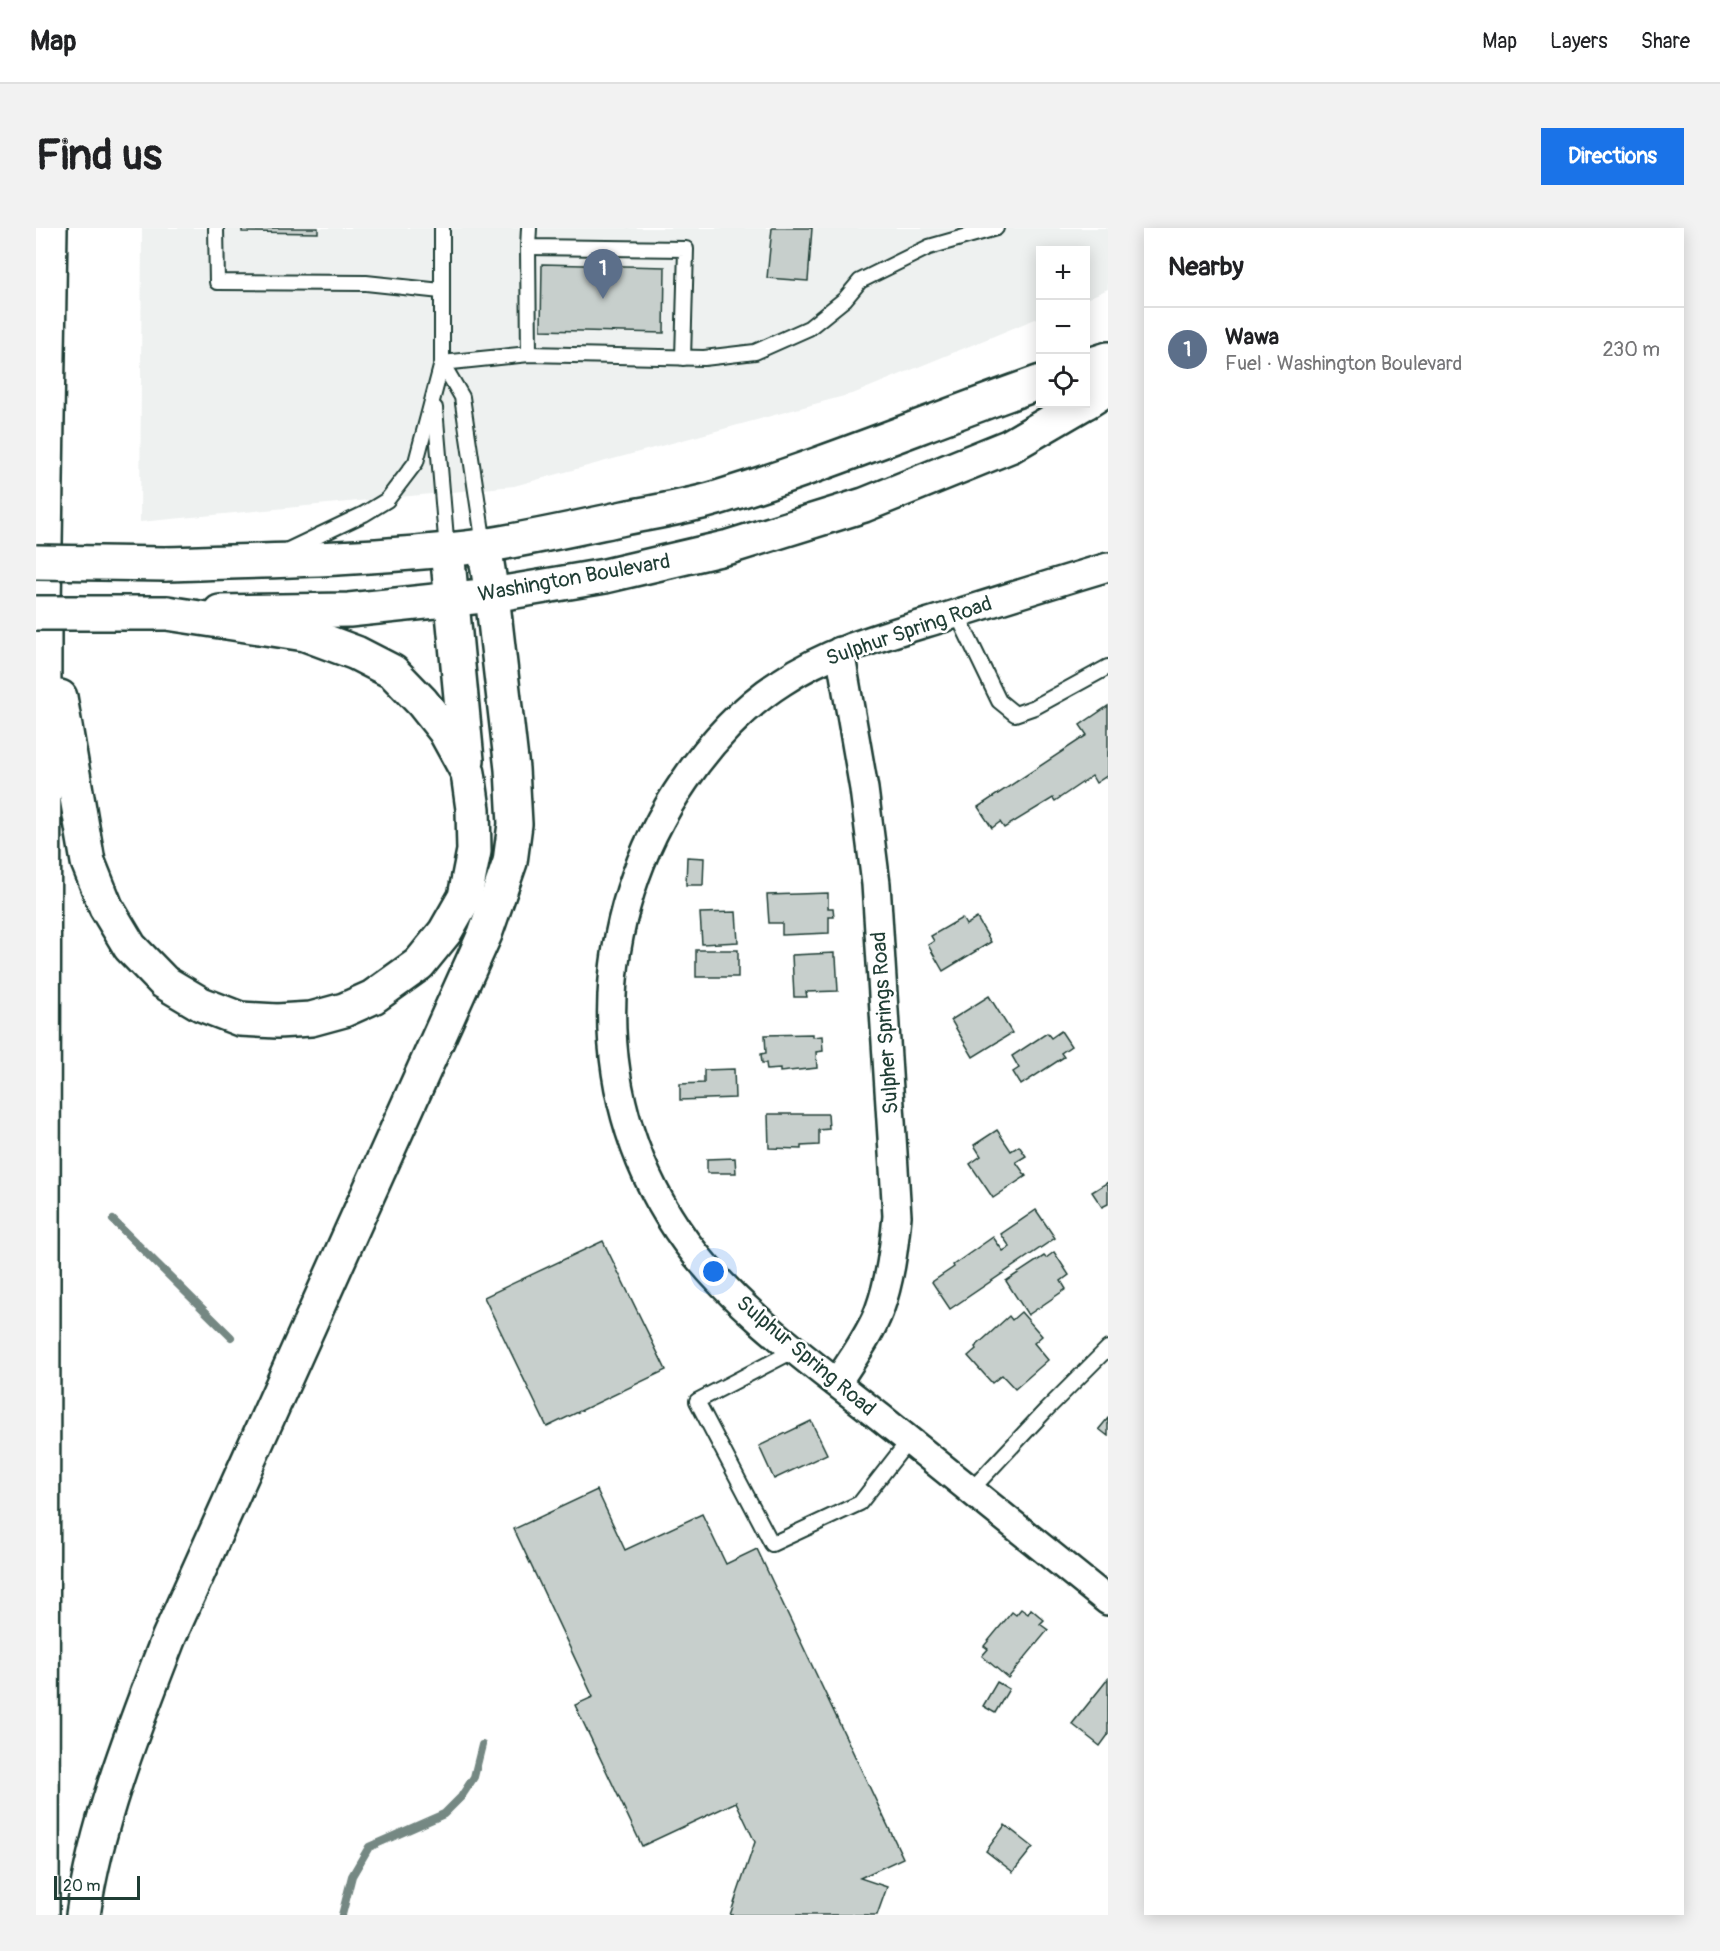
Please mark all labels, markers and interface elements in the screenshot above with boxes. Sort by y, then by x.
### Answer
text: Map [30,24,76,59]
text: Map [1482,28,1517,55]
text: Layers [1550,28,1608,55]
text: Share [1641,28,1690,55]
button: Directions [1541,128,1684,185]
text: Find us [36,130,162,182]
map controls [1036,246,1090,408]
button: + [1036,246,1090,300]
pin: 1 [584,250,622,299]
text: Nearby [1168,251,1244,283]
button: − [1036,300,1090,354]
text: Wawa [1225,323,1279,351]
text: 1 [1184,337,1191,362]
text: 230 m [1603,337,1660,362]
text: Fuel · Washington Boulevard [1225,351,1462,376]
button: locate [1036,354,1090,408]
street label: Washington Boulevard [476,548,672,608]
street label: Sulphur Spring Road [822,590,996,672]
street label: Sulpher Springs Road [865,931,905,1115]
your location [699,1257,728,1286]
street label: Sulphur Spring Road [731,1290,881,1422]
scale bar [54,1873,140,1900]
text: 20 m [63,1876,101,1896]

